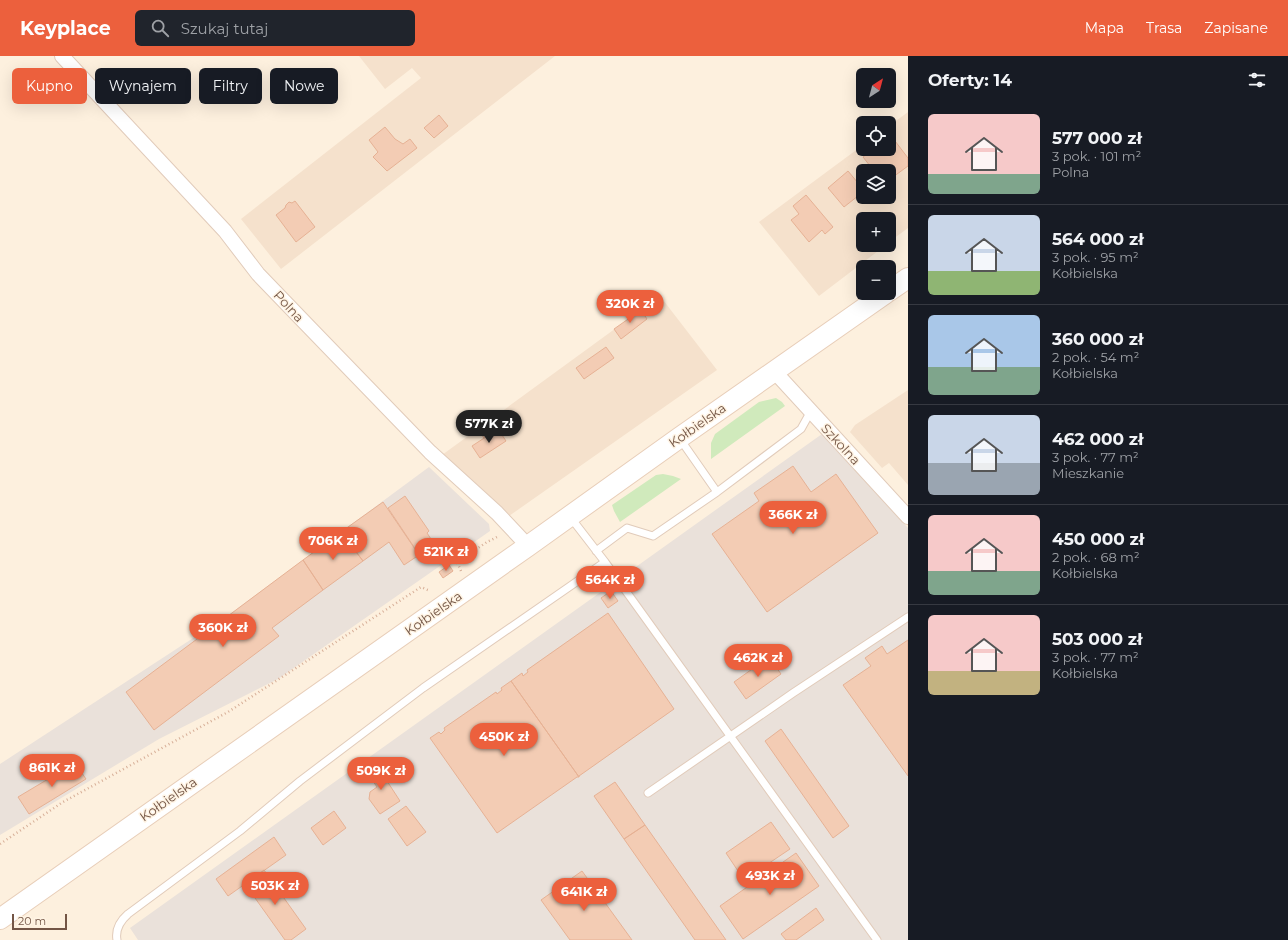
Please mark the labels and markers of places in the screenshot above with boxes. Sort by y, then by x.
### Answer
pin: 320K zł [593,290,667,324]
pin: 577K zł [452,410,526,444]
pin: 366K zł [756,501,830,535]
pin: 706K zł [296,527,370,561]
pin: 521K zł [409,538,483,572]
pin: 564K zł [573,566,647,600]
pin: 360K zł [186,614,260,648]
pin: 462K zł [721,644,795,678]
pin: 450K zł [467,723,541,757]
pin: 861K zł [15,754,89,788]
pin: 509K zł [344,757,418,791]
pin: 493K zł [733,862,807,896]
pin: 503K zł [238,872,312,906]
pin: 641K zł [547,878,621,912]

